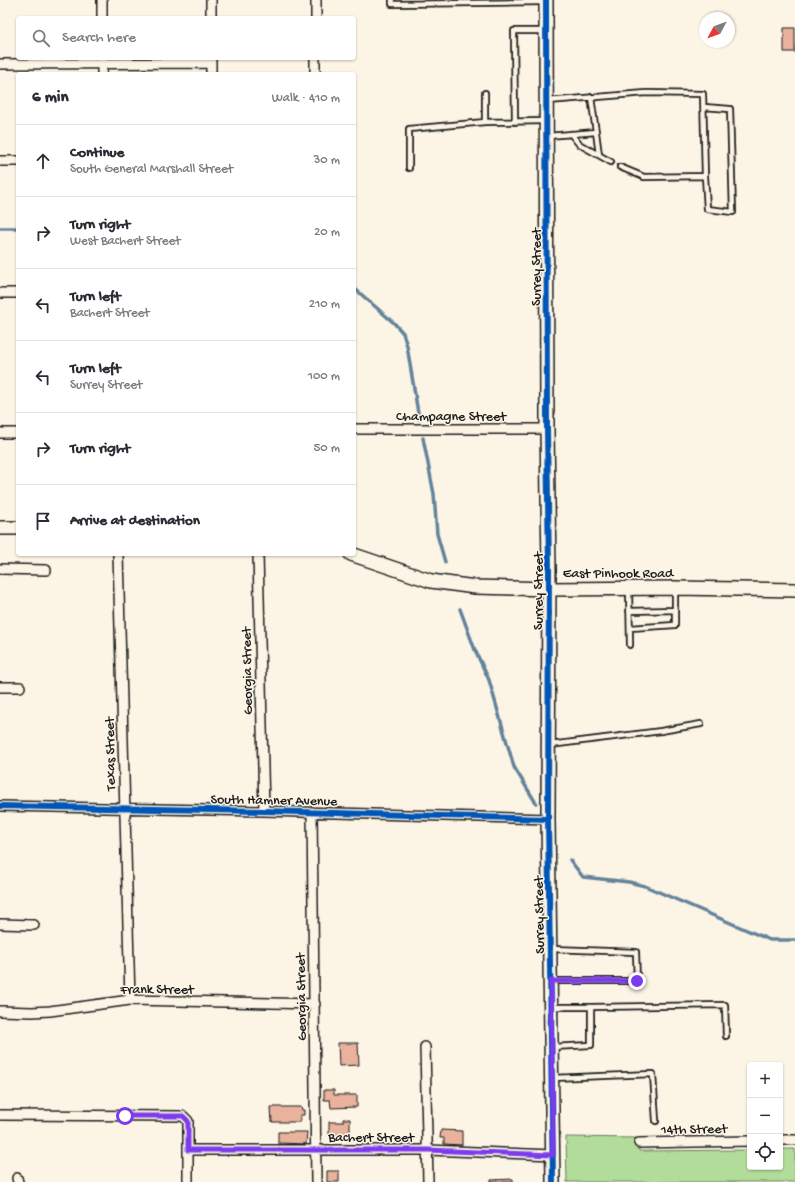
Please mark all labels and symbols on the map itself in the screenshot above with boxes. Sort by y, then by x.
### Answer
north arrow [699,12,735,48]
street label: Surrey Street [529,227,546,306]
street label: Champagne Street [396,409,507,426]
street label: Surrey Street [531,551,548,630]
street label: East Pinhook Road [563,566,675,583]
street label: Georgia Street [239,626,258,715]
street label: Texas Street [102,716,121,792]
street label: South Hamner Avenue [210,792,338,811]
street label: Surrey Street [531,875,550,954]
street label: Georgia Street [293,952,312,1041]
route end [628,972,646,990]
street label: Frank Street [119,982,195,999]
route start [116,1107,134,1125]
street label: 14th Street [660,1121,729,1140]
street label: Bachert Street [327,1130,415,1147]

